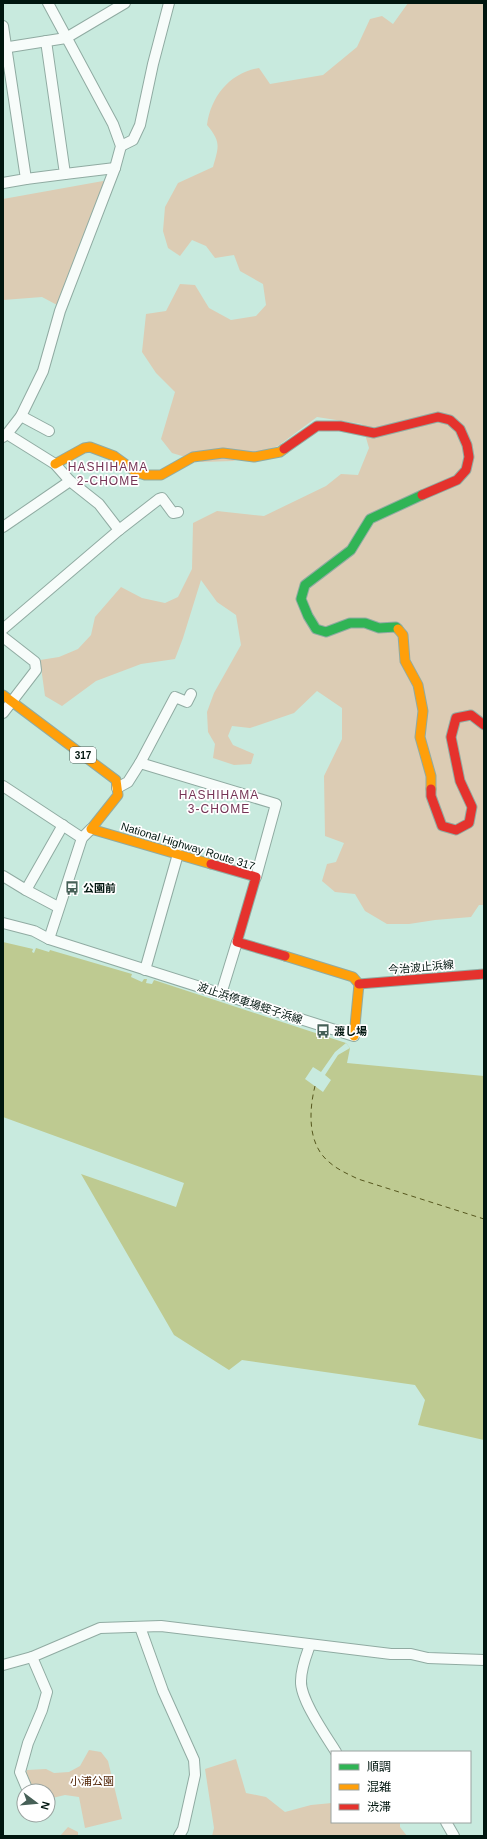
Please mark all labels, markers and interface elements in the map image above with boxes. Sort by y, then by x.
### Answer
district label: HASHIHAMA 2-CHOME [68,460,148,488]
road number: 317 [70,747,96,763]
district label: HASHIHAMA 3-CHOME [179,788,259,816]
street label: National Highway Route 317 [120,820,256,872]
bus stop icon: 公園前 [64,880,80,896]
place label: 公園前 [83,882,116,894]
street label: 今治波止浜線 [388,958,454,976]
street label: 波止浜停車場蛭子浜線 [196,980,304,1026]
bus stop icon: 渡し場 [315,1023,331,1039]
place label: 渡し場 [334,1025,367,1037]
legend [331,1751,471,1823]
text: 順調 [367,1760,391,1774]
park label: 小浦公園 [70,1775,114,1787]
text: 混雑 [367,1780,391,1794]
north arrow [16,1783,56,1823]
text: N [39,1800,52,1811]
text: 渋滞 [367,1800,391,1814]

